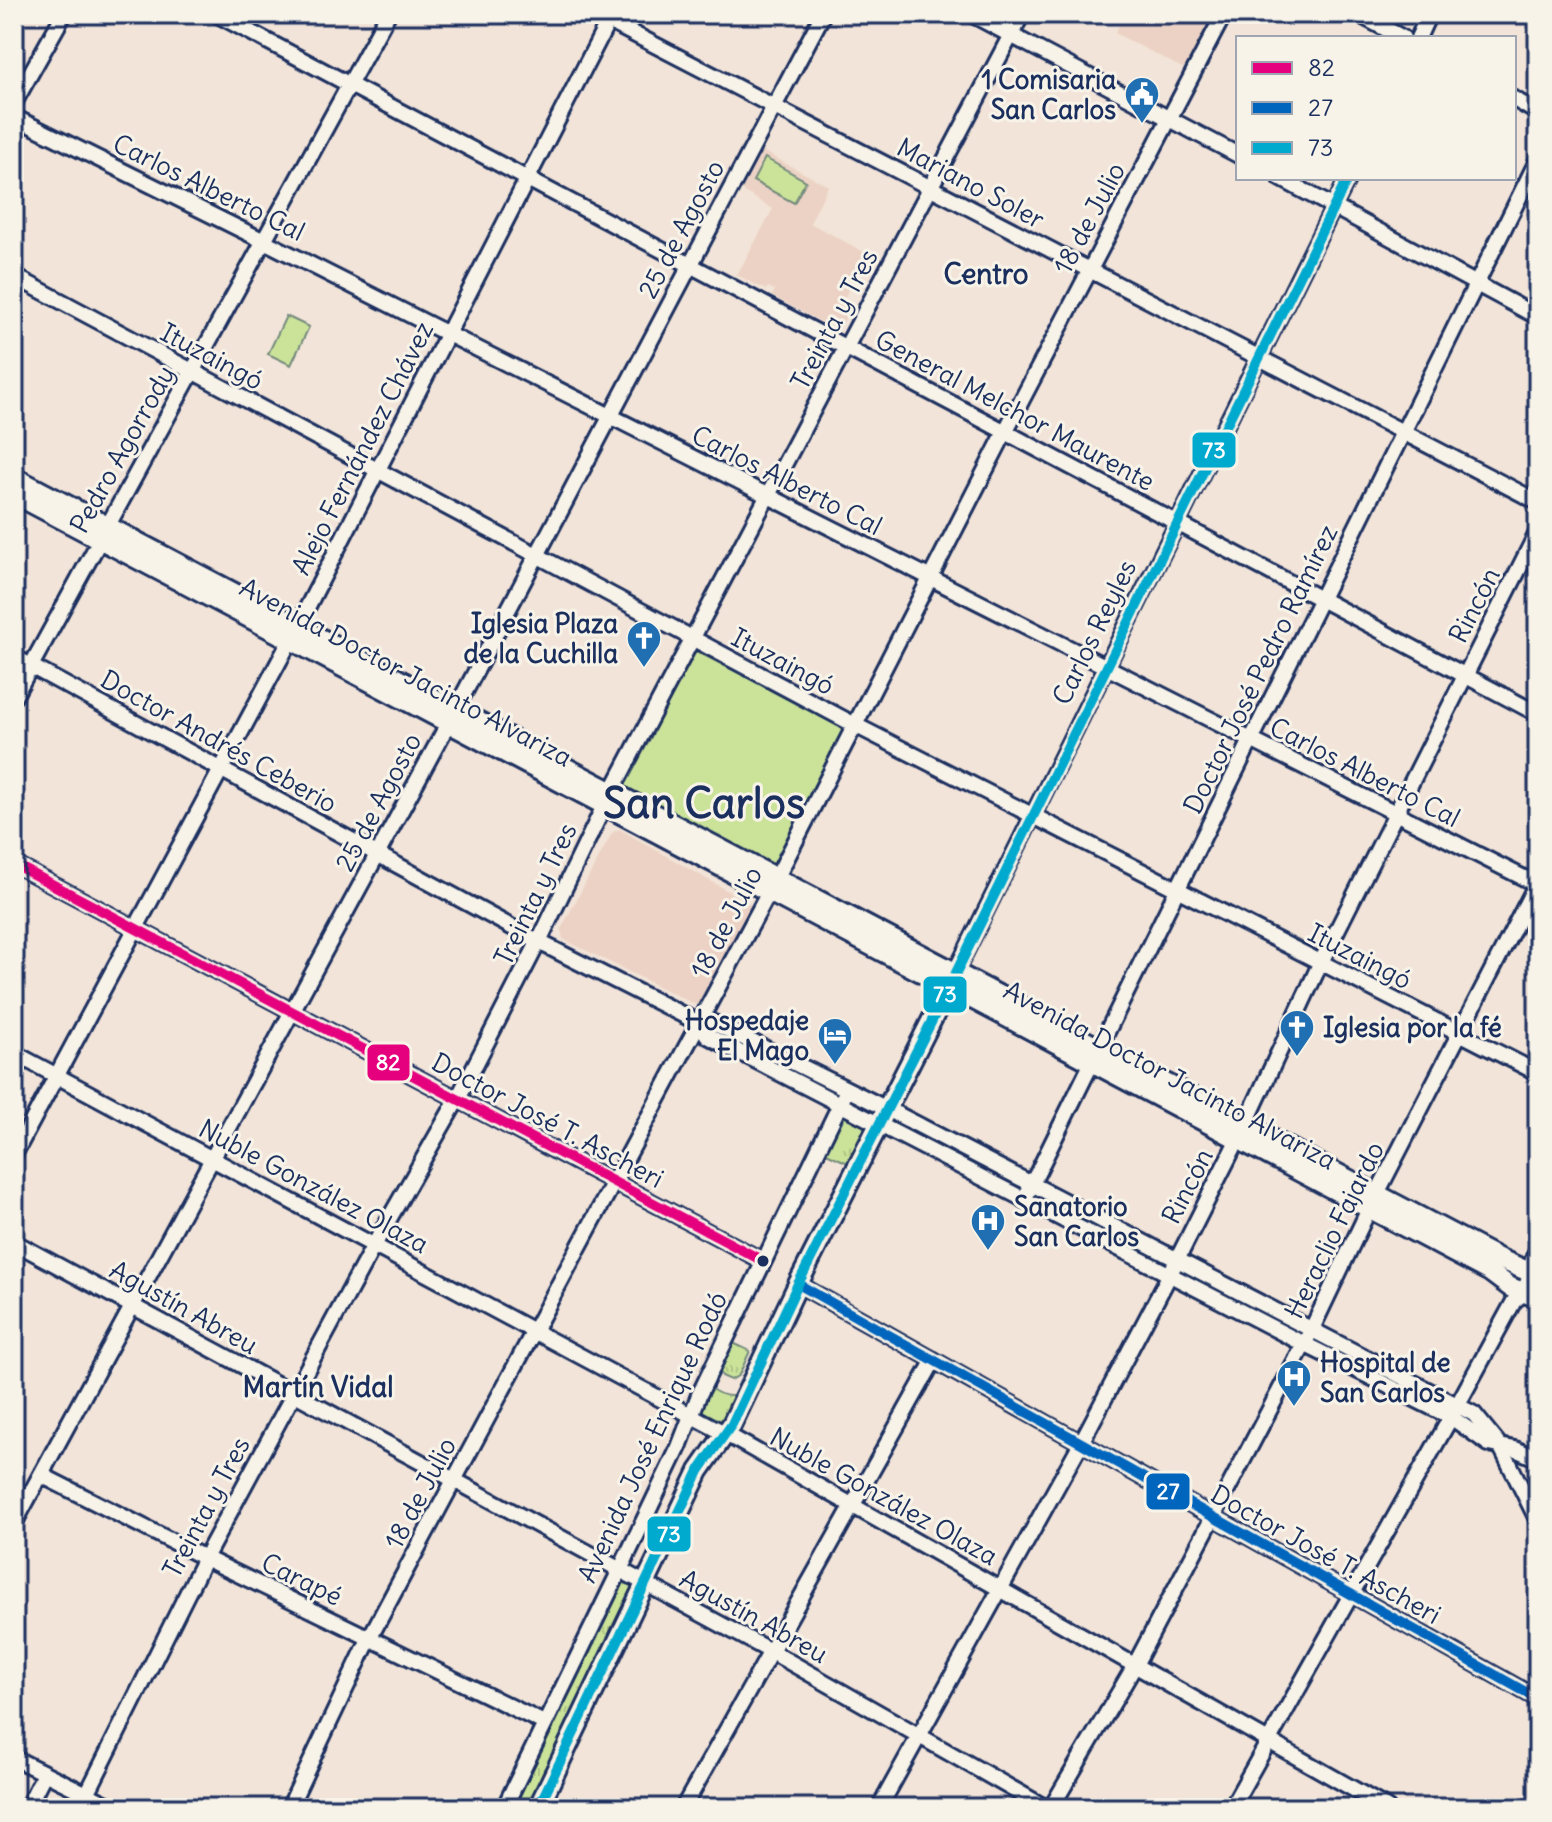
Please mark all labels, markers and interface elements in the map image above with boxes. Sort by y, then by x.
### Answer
legend [1236,36,1516,180]
text: 82 [1308,52,1335,82]
place label: 1 Comisaria San Carlos [981,63,1116,126]
public building icon: 1 Comisaria San Carlos [1123,75,1161,125]
text: 27 [1308,92,1333,122]
street label: Carlos Alberto Cal [108,126,310,248]
street label: Mariano Soler [892,130,1051,236]
text: 73 [1308,132,1333,162]
street label: 25 de Agosto [631,154,731,304]
street label: 18 de Julio [1046,157,1132,279]
street label: Treinta y Tres [783,243,885,395]
district label: Centro [943,256,1029,292]
street label: Ituzaingó [155,315,269,397]
street label: Alejo Fernández Chávez [284,316,440,580]
street label: General Melchor Maurente [870,322,1160,498]
street label: Pedro Agorrody [62,359,182,539]
street label: Carlos Alberto Cal [686,418,888,542]
line badge: 73 [1191,431,1237,469]
text: 73 [1202,436,1226,464]
street label: Doctor José Pedro Ramírez [1176,519,1344,819]
street label: Carlos Reyles [1045,554,1143,710]
street label: Rincón [1441,562,1507,648]
street label: Avenida Doctor Jacinto Alvariza [234,570,578,774]
place label: Iglesia Plaza de la Cuchilla [463,607,618,670]
church icon: Iglesia Plaza de la Cuchilla [625,619,663,669]
street label: Ituzaingó [726,620,840,702]
street label: Doctor Andrés Ceberio [95,662,343,820]
street label: Carlos Alberto Cal [1264,710,1466,834]
street label: 25 de Agosto [328,727,428,877]
district label: San Carlos [603,777,805,829]
street label: Treinta y Tres [486,817,584,971]
street label: 18 de Julio [683,861,769,983]
street label: Ituzaingó [1303,916,1417,996]
street label: Avenida Doctor Jacinto Alvariza [998,973,1342,1177]
line badge: 73 [922,975,968,1014]
text: 73 [933,980,957,1008]
place label: Hospedaje El Mago [685,1004,809,1067]
church icon: Iglesia por la fé [1278,1008,1316,1058]
place label: Iglesia por la fé [1323,1011,1502,1044]
hotel icon: Hospedaje El Mago [816,1016,854,1066]
line badge: 82 [366,1043,411,1082]
street label: Doctor José T. Ascheri [427,1045,669,1195]
text: 82 [376,1048,400,1076]
street label: Nuble González Olaza [194,1112,434,1260]
street label: Heraclio Fajardo [1277,1136,1391,1324]
street label: Rincón [1154,1143,1220,1229]
place label: Sanatorio San Carlos [1014,1190,1139,1253]
hospital icon: Sanatorio San Carlos [969,1202,1007,1252]
street label: Agustín Abreu [104,1253,264,1361]
unlabelled marker [755,1253,771,1269]
street label: Avenida José Enrique Rodó [570,1286,734,1588]
place label: Hospital de San Carlos [1320,1346,1451,1409]
hospital icon: Hospital de San Carlos [1275,1358,1313,1408]
district label: Martín Vidal [242,1369,394,1405]
street label: Nuble González Olaza [764,1420,1004,1572]
street label: Treinta y Tres [155,1431,257,1583]
street label: 18 de Julio [377,1432,463,1554]
line badge: 27 [1145,1472,1191,1511]
text: 27 [1157,1477,1180,1505]
street label: Doctor José T. Ascheri [1205,1477,1447,1631]
line badge: 73 [646,1515,692,1553]
text: 73 [657,1520,681,1548]
street label: Carapé [256,1545,348,1613]
street label: Agustín Abreu [674,1562,834,1670]

